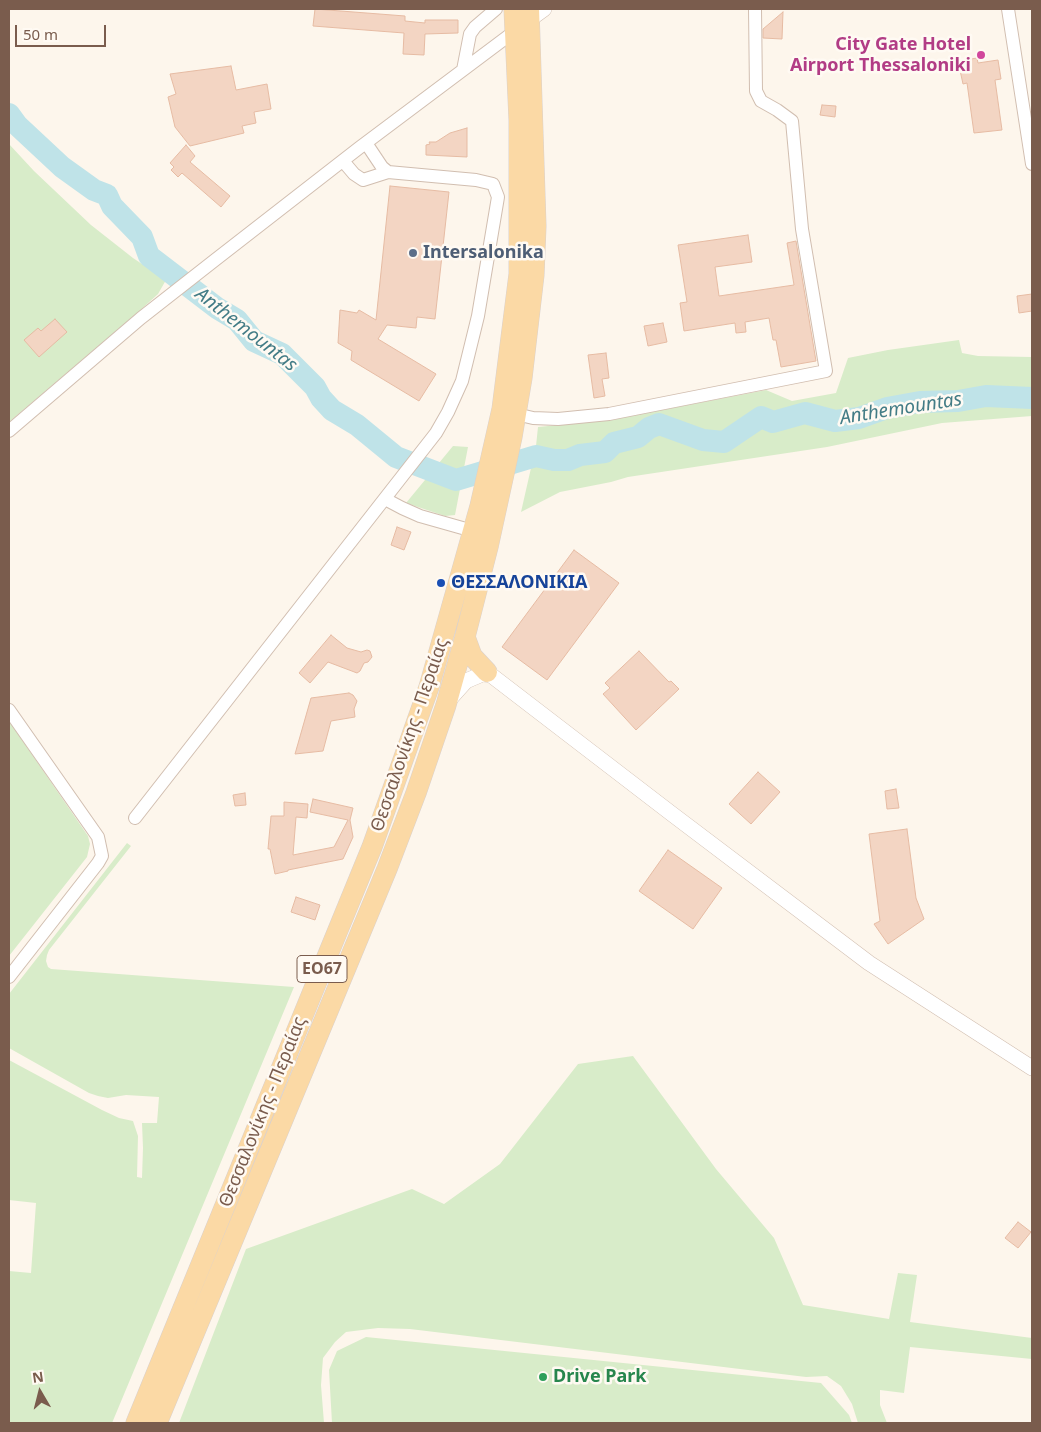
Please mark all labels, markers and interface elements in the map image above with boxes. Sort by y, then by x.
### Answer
scale bar [18,15,109,47]
text: 50 m [23,24,58,44]
place label: City Gate Hotel Airport Thessaloniki [790,34,971,76]
marker: City Gate Hotel Airport Thessaloniki [975,49,987,61]
place label: Intersalonika [423,242,544,264]
marker: Intersalonika [407,247,419,259]
water label: Anthemountas [190,283,302,377]
water label: Anthemountas [838,388,964,430]
place label: ΘΕΣΣΑΛΟΝΙΚΙΑ [451,572,587,594]
marker: ΘΕΣΣΑΛΟΝΙΚΙΑ [435,577,447,589]
street label: Θεσσαλονίκης - Περαίας [367,635,453,835]
road number: ΕΟ67 [297,956,347,982]
street label: Θεσσαλονίκης - Περαίας [215,1014,311,1210]
text: N [31,1366,45,1387]
place label: Drive Park [553,1366,646,1388]
north arrow [15,1367,65,1417]
marker: Drive Park [537,1371,549,1383]

